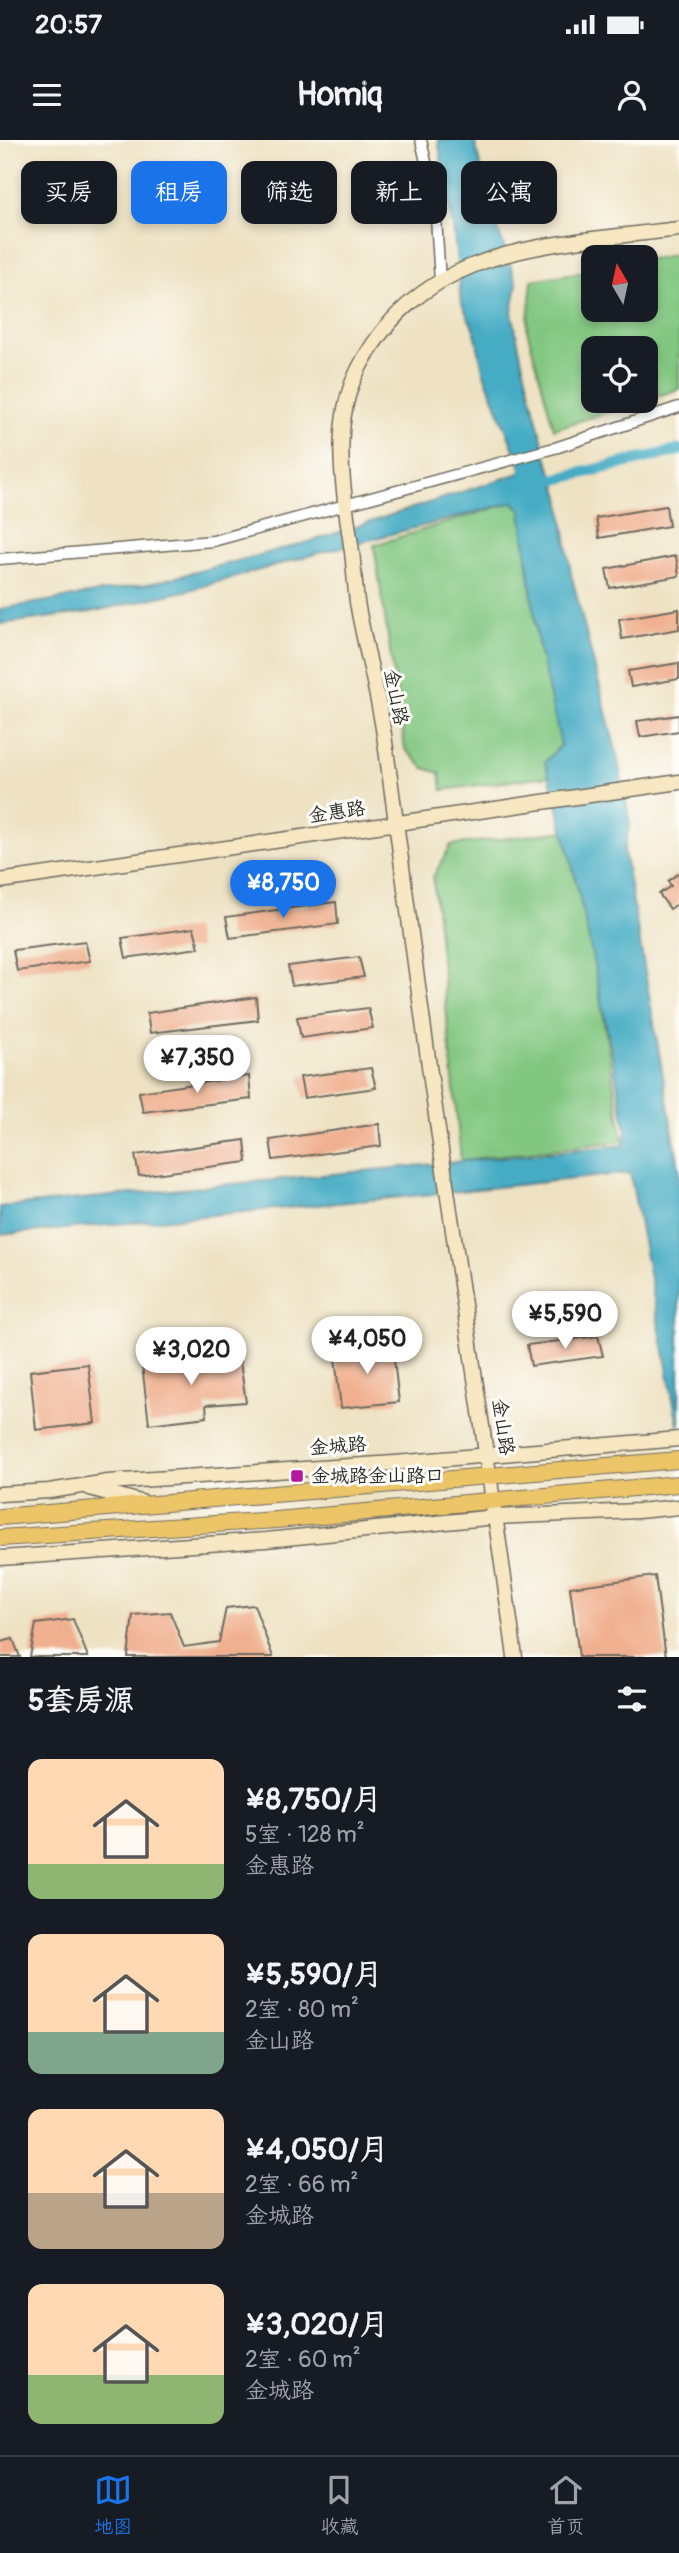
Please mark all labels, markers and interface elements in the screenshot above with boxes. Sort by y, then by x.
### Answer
text: 20:57 [35,9,102,41]
text: Homiq [297,75,382,115]
icon: menu [28,76,66,114]
icon: person [613,76,651,114]
chip: 买房 [21,161,117,224]
chip: 租房 [131,161,227,224]
chip: 筛选 [241,161,337,224]
chip: 新上 [351,161,447,224]
chip: 公寓 [461,161,557,224]
north arrow [581,245,658,322]
map controls [581,245,658,413]
button: locate [581,336,658,413]
street label: 金山路 [379,667,413,727]
street label: 金惠路 [307,796,367,828]
pin: ¥8,750 [226,860,340,920]
text: ¥8,750 [246,868,320,897]
pin: ¥7,350 [140,1035,254,1095]
text: ¥7,350 [160,1043,234,1072]
pin: ¥5,590 [508,1292,622,1351]
text: ¥5,590 [528,1299,602,1328]
pin: ¥4,050 [310,1316,424,1376]
text: ¥4,050 [327,1324,407,1353]
pin: ¥3,020 [134,1328,248,1387]
text: ¥3,020 [152,1335,230,1364]
street label: 金山路 [487,1397,519,1457]
street label: 金城路 [309,1432,367,1460]
place label: 金城路金山路口 [311,1464,444,1488]
marker: 金城路金山路口 [289,1468,305,1484]
icon: filters [613,1680,651,1718]
text: 5套房源 [28,1682,134,1719]
text: ¥8,750/月 [245,1781,382,1818]
icon: home [84,1787,168,1871]
text: 5室 · 128 m² [245,1820,365,1849]
text: 金惠路 [245,1851,314,1880]
text: ¥5,590/月 [245,1956,383,1993]
icon: home [84,1962,168,2046]
text: 2室 · 80 m² [245,1995,359,2024]
text: 金山路 [245,2026,314,2055]
text: ¥4,050/月 [245,2131,389,2168]
icon: home [84,2137,168,2221]
text: 2室 · 66 m² [245,2170,358,2199]
text: 金城路 [245,2201,314,2230]
text: ¥3,020/月 [245,2306,389,2343]
icon: home [84,2312,168,2396]
text: 2室 · 60 m² [245,2345,361,2374]
text: 金城路 [245,2376,314,2405]
tab: 地图 [94,2471,132,2539]
tab: 收藏 [320,2471,359,2539]
tab: 首页 [547,2471,585,2539]

